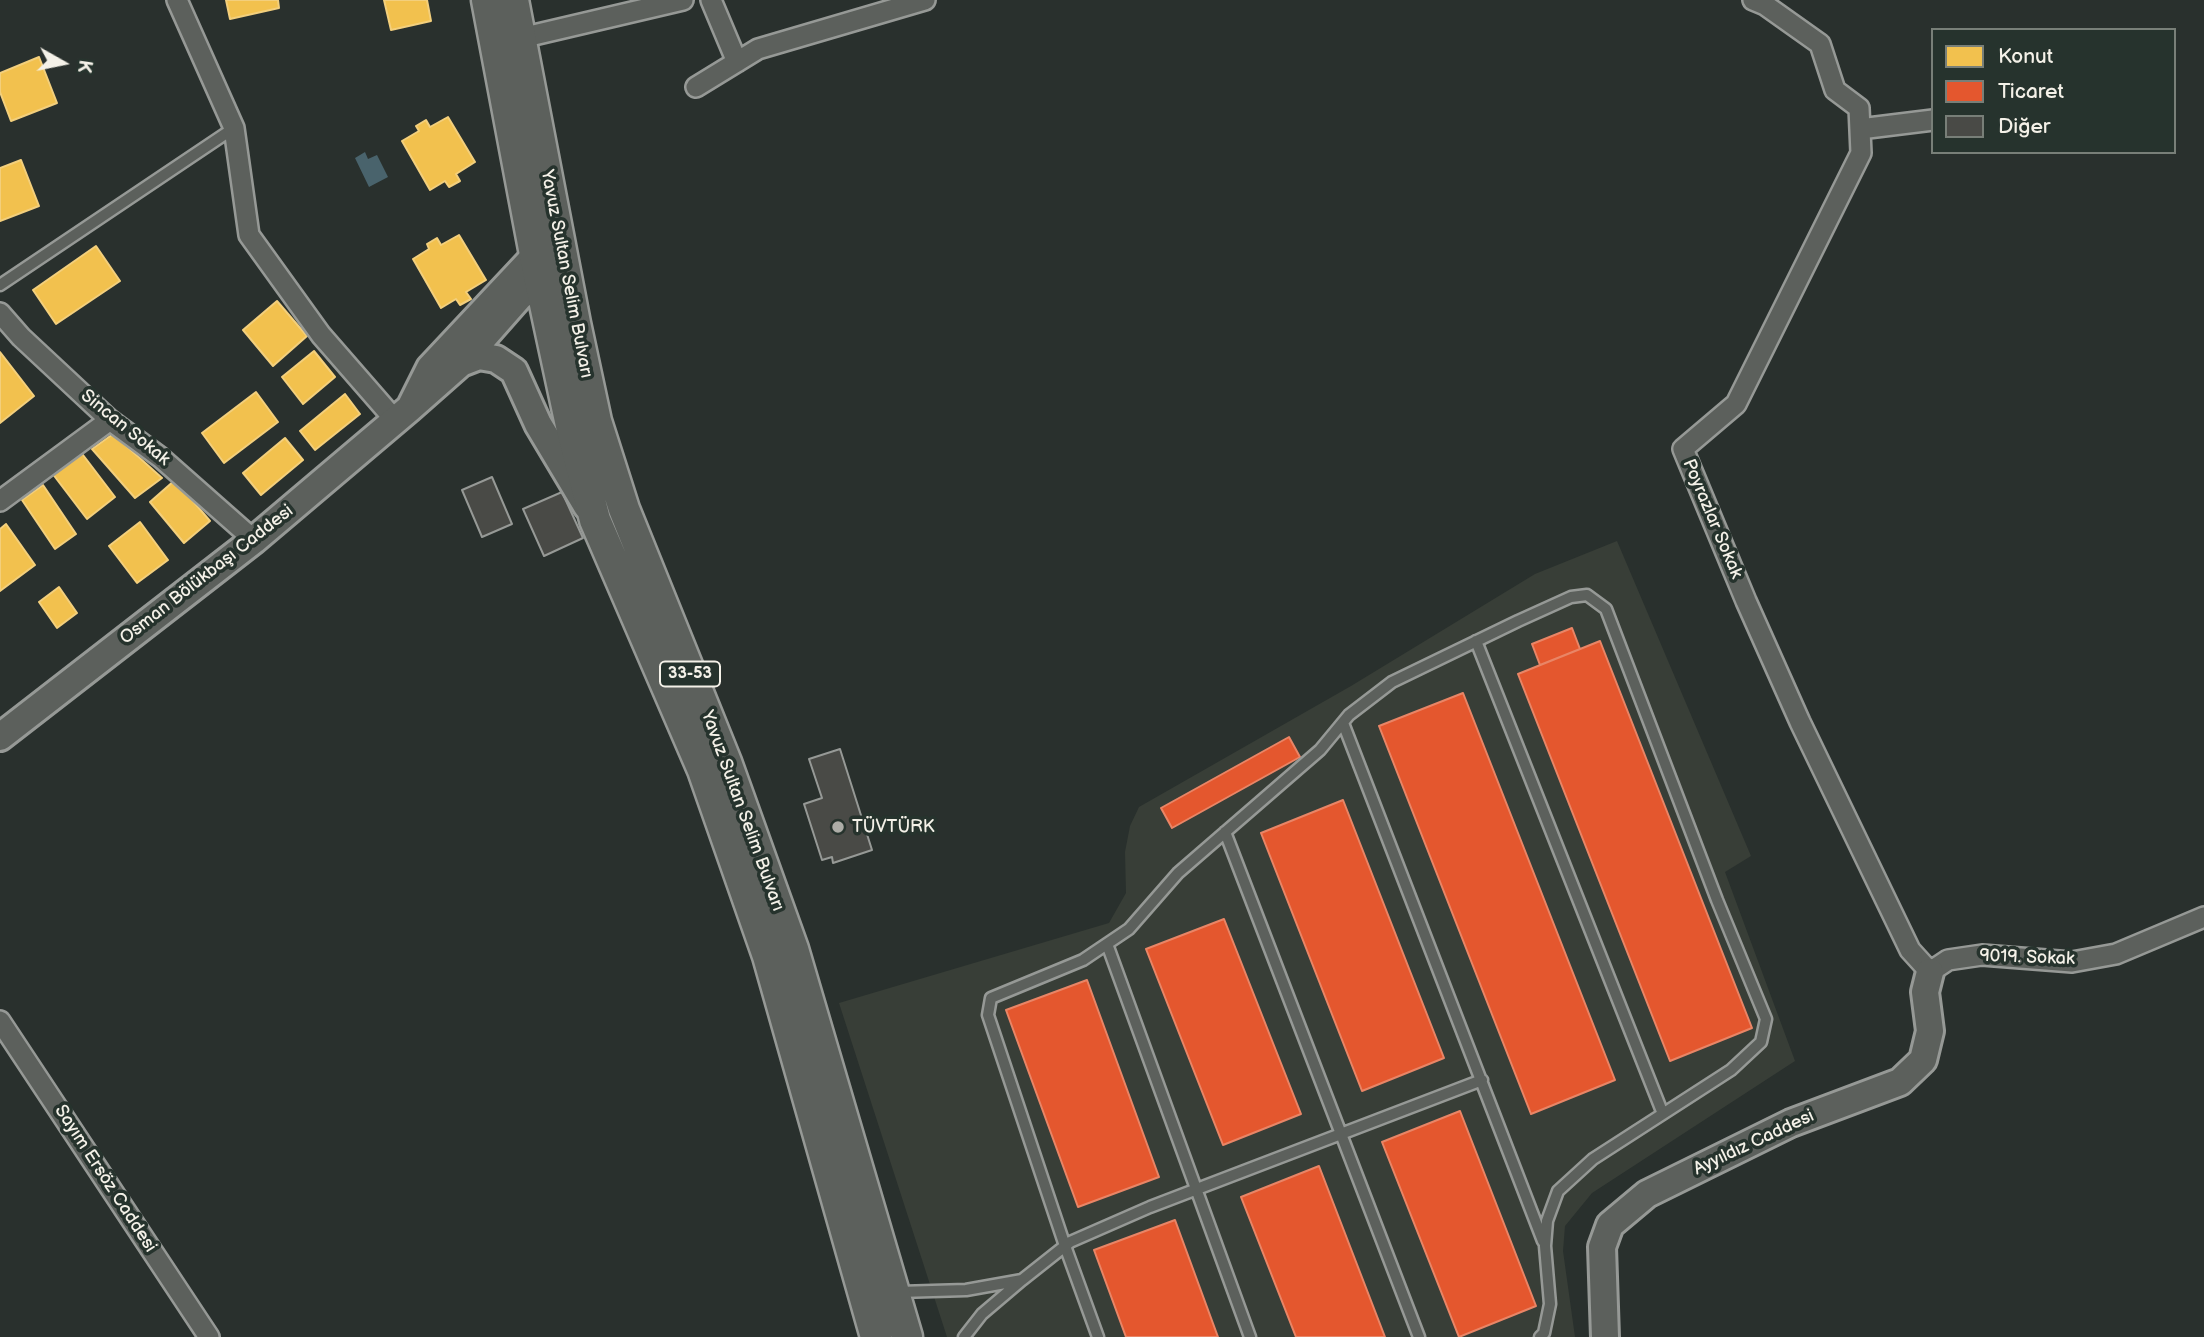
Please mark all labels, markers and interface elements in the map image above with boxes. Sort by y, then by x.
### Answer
north arrow [28,28,98,98]
legend [1931,28,2176,154]
text: Konut [1998,44,2053,69]
text: K [72,58,97,75]
text: Ticaret [1998,79,2064,104]
text: Diğer [1998,114,2050,139]
street label: Yavuz Sultan Selim Bulvarı [535,168,597,380]
street label: Sincan Sokak [76,385,174,471]
street label: Poyrazlar Sokak [1677,456,1747,582]
street label: Osman Bölükbaşı Caddesi [116,501,298,649]
road number: 33-53 [660,662,720,687]
street label: Yavuz Sultan Selim Bulvarı [696,708,788,914]
place label: TÜVTÜRK [852,816,934,838]
marker: TÜVTÜRK [830,819,846,835]
street label: 9019. Sokak [1979,946,2075,970]
street label: Sayım Ersöz Caddesi [49,1101,161,1257]
street label: Ayyıldız Caddesi [1690,1106,1818,1180]

